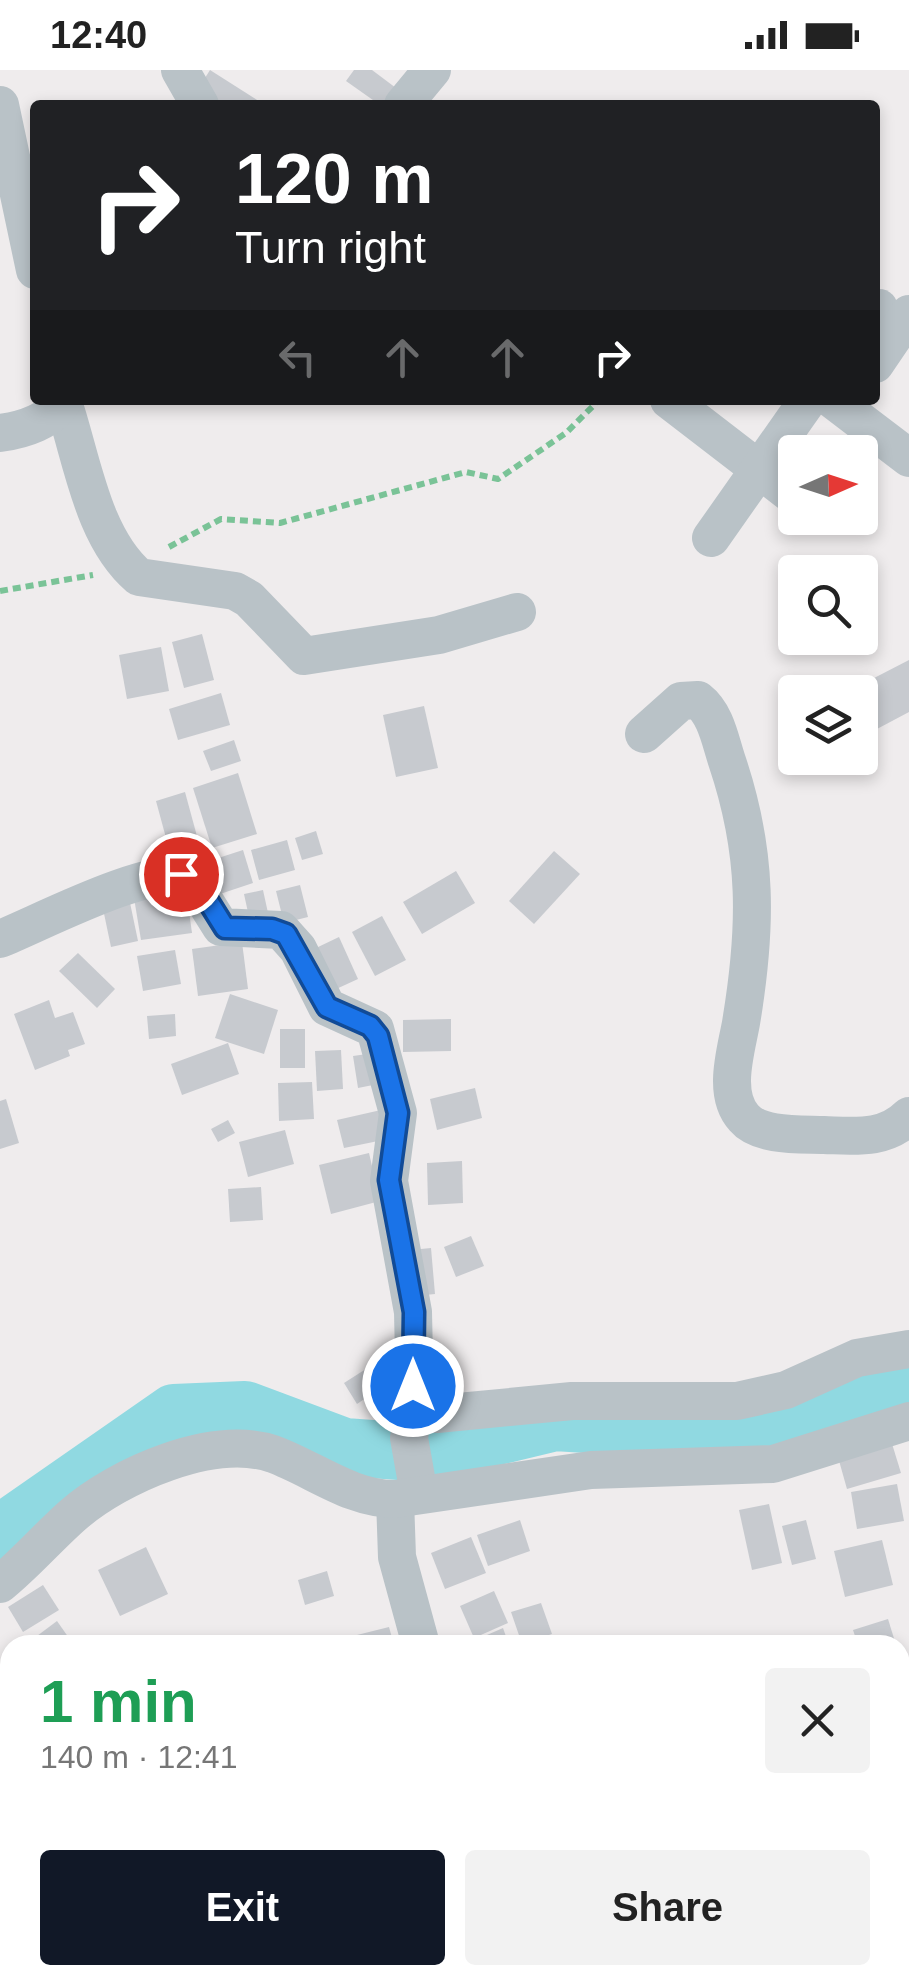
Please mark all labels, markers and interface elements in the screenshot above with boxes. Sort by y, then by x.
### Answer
text: 12:40 [50,14,147,56]
icon: right [70,140,200,270]
text: 120 m [235,140,433,218]
text: Turn right [235,222,426,273]
icon: left [270,330,325,385]
icon: ahead [375,330,430,385]
icon: ahead [480,330,535,385]
icon: right [585,330,640,385]
north arrow [778,435,878,535]
map controls [778,435,878,775]
button: search [778,555,878,655]
button: layers [778,675,878,775]
pin [139,832,224,917]
icon: arrive [154,847,209,902]
position arrow [361,1334,465,1438]
text: 1 min [40,1668,197,1735]
button: close [765,1668,870,1773]
text: 140 m · 12:41 [40,1739,237,1775]
button: Exit [40,1850,445,1965]
button: Share [465,1850,870,1965]

